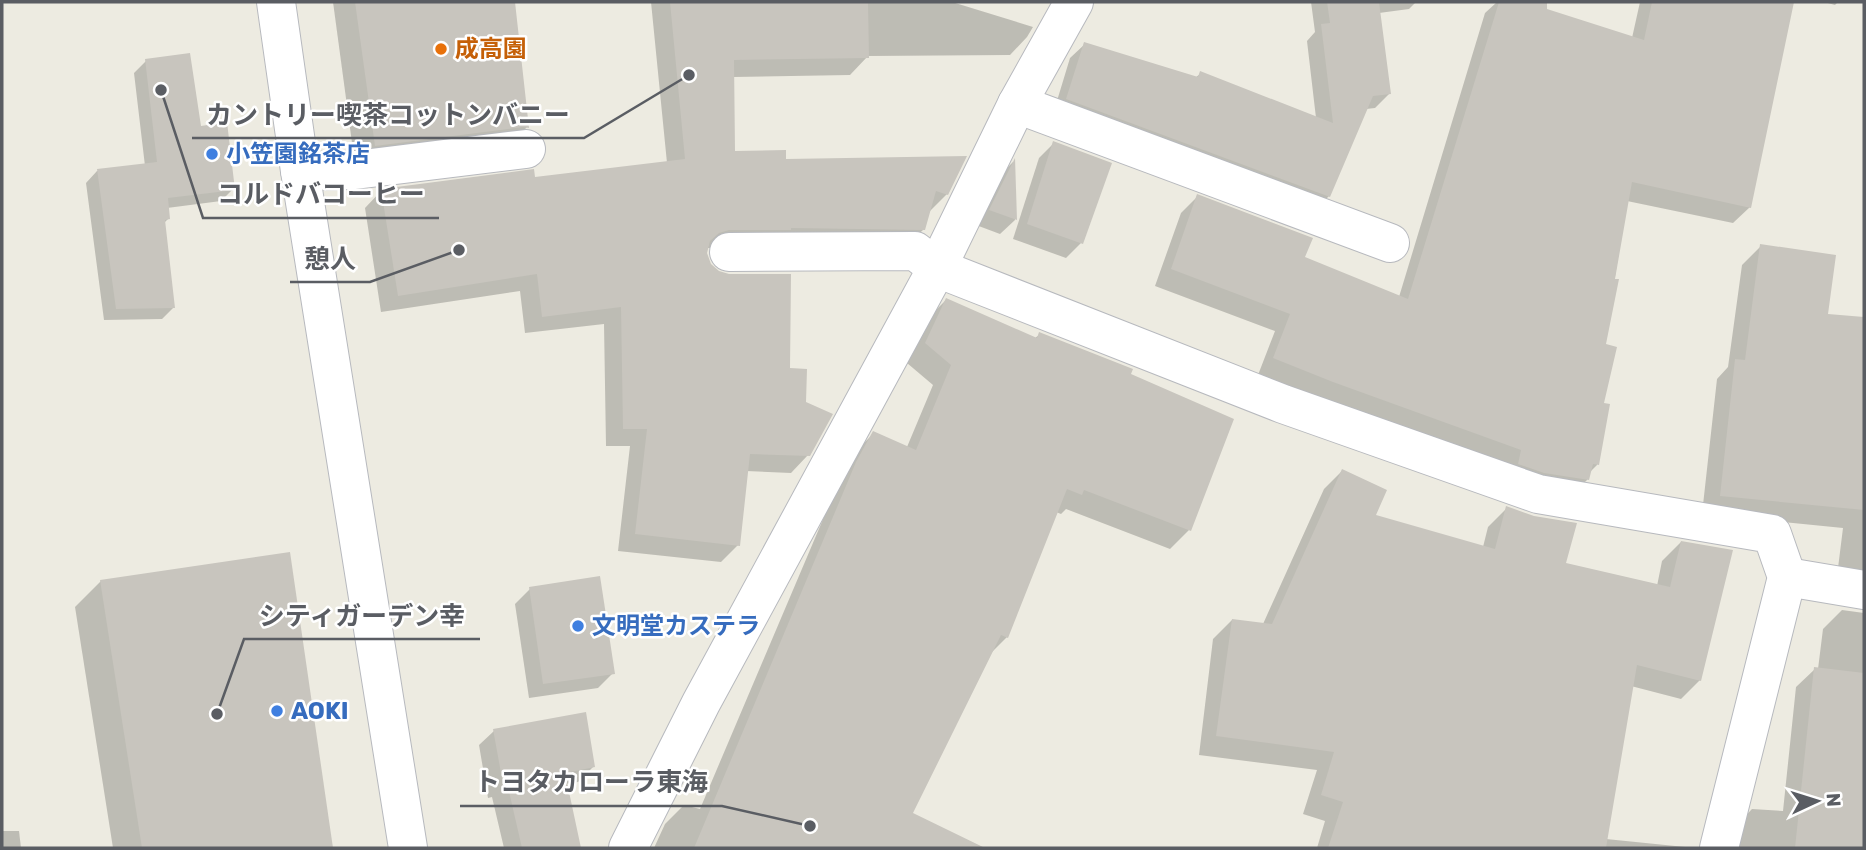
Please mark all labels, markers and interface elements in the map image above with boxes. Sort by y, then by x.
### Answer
place label: 成高園 [455,35,527,63]
marker: 成高園 [433,41,449,57]
callout: カントリー喫茶コットンバニー [192,91,584,138]
text: カントリー喫茶コットンバニー [206,100,570,131]
place label: 小笠園銘茶店 [226,140,370,168]
marker: 小笠園銘茶店 [204,146,220,162]
callout: コルドバコーヒー [203,171,439,218]
text: コルドバコーヒー [217,179,425,210]
callout: 憩人 [290,235,370,282]
text: 憩人 [304,244,356,275]
callout: シティガーデン幸 [244,592,480,639]
text: シティガーデン幸 [259,601,465,632]
place label: 文明堂カステラ [592,612,760,640]
marker: 文明堂カステラ [570,618,586,634]
place label: AOKI [291,697,349,725]
marker: AOKI [269,703,285,719]
callout: トヨタカローラ東海 [460,759,722,806]
north arrow [1782,766,1852,836]
text: トヨタカローラ東海 [474,767,708,798]
text: N [1822,792,1845,807]

